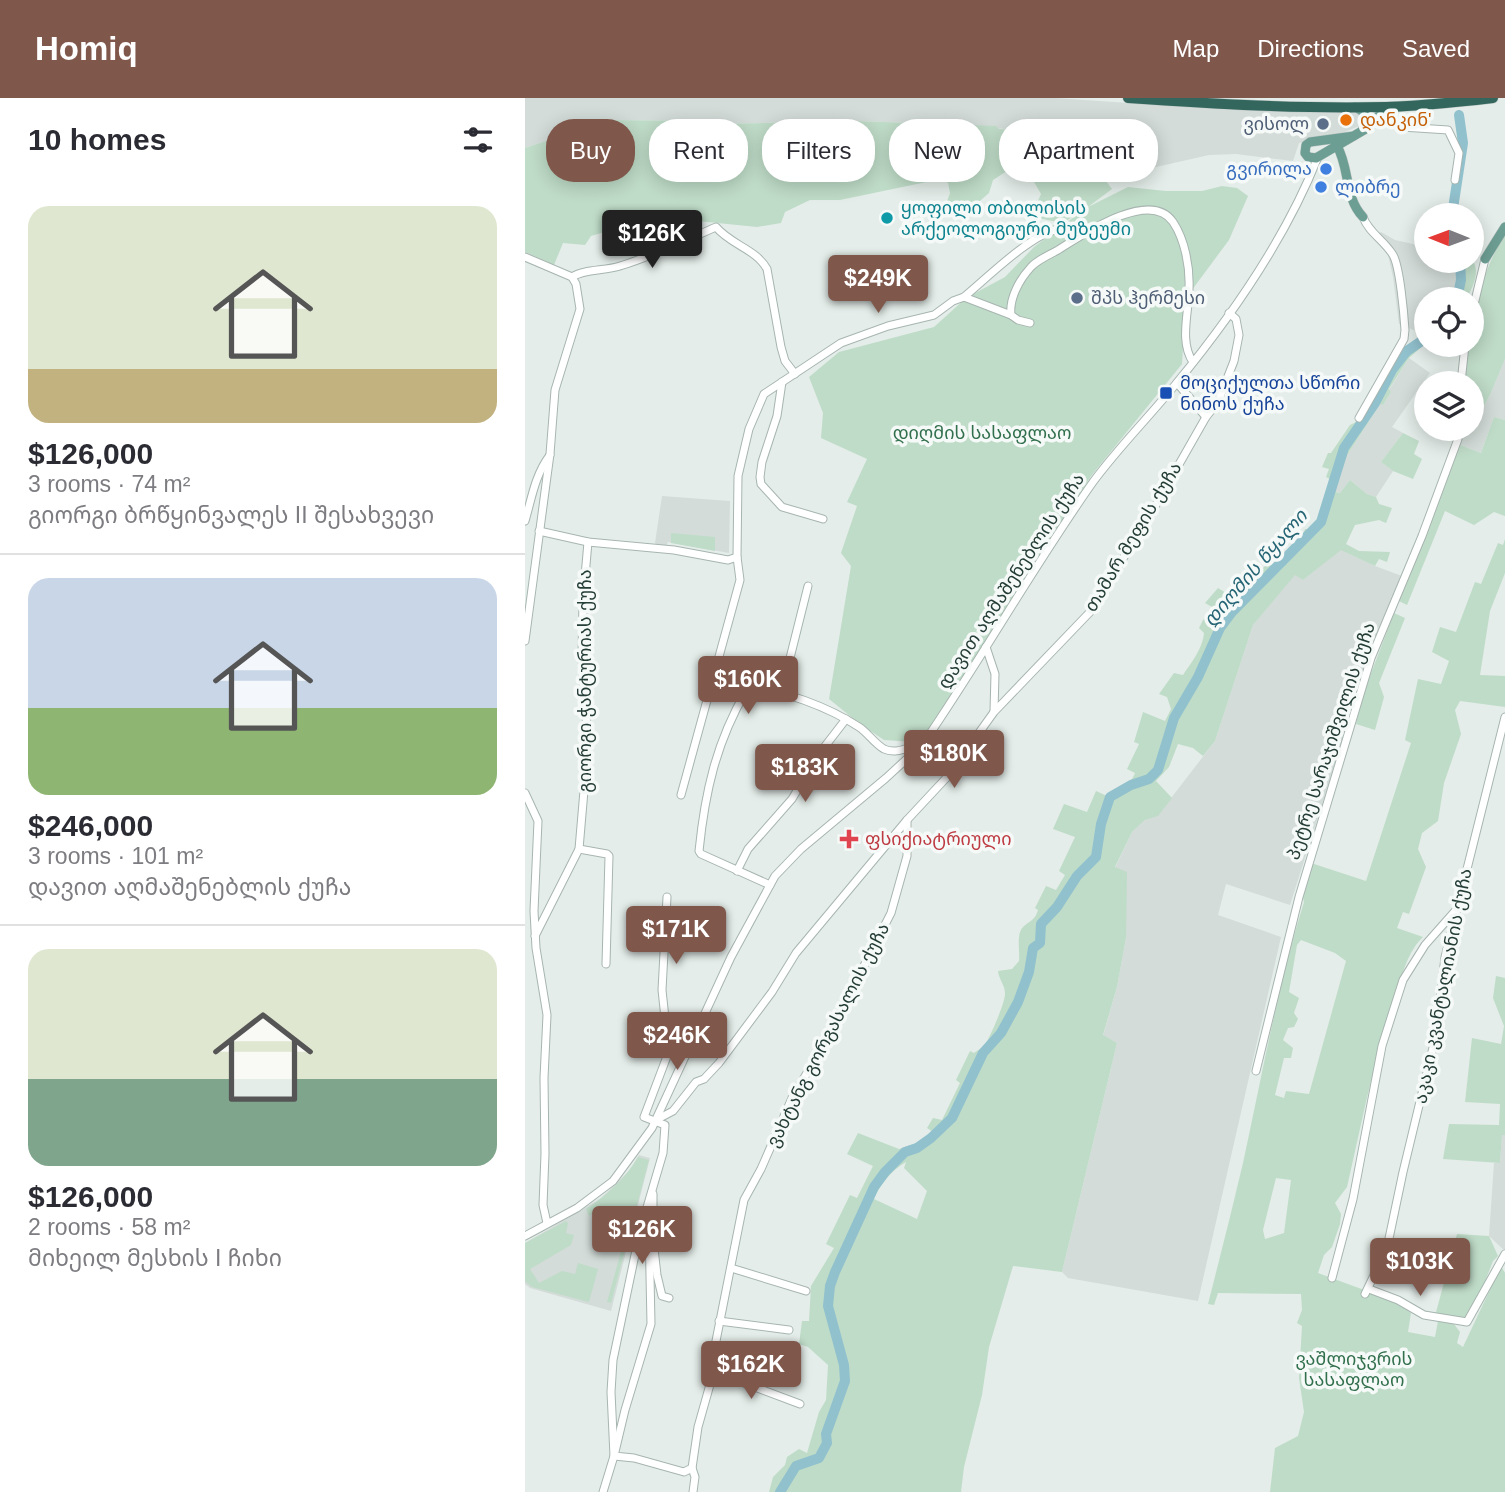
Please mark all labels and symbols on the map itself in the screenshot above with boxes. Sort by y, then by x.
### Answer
place label: დანკინ' [1360,110,1431,131]
marker: დანკინ' [1338,112,1354,128]
place label: ვისოლ [1243,114,1309,135]
marker: ვისოლ [1315,116,1331,132]
place label: გვირილა [1226,159,1312,180]
marker: გვირილა [1318,161,1334,177]
place label: ლიბრე [1335,177,1401,198]
marker: ლიბრე [1313,179,1329,195]
place label: ყოფილი თბილისის არქეოლოგიური მუზეუმი [901,198,1131,240]
north arrow [1414,203,1484,273]
marker: ყოფილი თბილისის არქეოლოგიური მუზეუმი [879,210,895,226]
pin: $126K [603,211,701,270]
pin: $249K [829,256,927,315]
place label: შპს ჰერმესი [1091,288,1205,309]
marker: შპს ჰერმესი [1069,290,1085,306]
place label: მოციქულთა სწორი ნინოს ქუჩა [1180,373,1360,415]
marker: მოციქულთა სწორი ნინოს ქუჩა [1158,385,1174,401]
park label: დიღმის სასაფლაო [893,423,1071,444]
street label: თამარ მეფის ქუჩა [1080,459,1186,616]
street label: დავით აღმაშენებლის ქუჩა [934,469,1089,693]
water label: დიღმის წყალი [1199,505,1313,631]
street label: გიორგი ჭანტურიას ქუჩა [575,569,596,793]
street label: პეტრე სარაჯიშვილის ქუჩა [1283,620,1380,863]
pin: $160K [699,656,797,716]
pin: $180K [905,730,1003,790]
pin: $183K [756,744,854,804]
marker: ფსიქიატრიული [839,829,859,849]
place label: ფსიქიატრიული [865,829,1012,850]
street label: აკაკი კვანტალიანის ქუჩა [1410,867,1477,1106]
pin: $171K [627,906,725,966]
street label: ვახტანგ გორგასალის ქუჩა [763,920,894,1151]
pin: $246K [628,1012,726,1072]
pin: $126K [593,1206,691,1266]
pin: $103K [1371,1238,1469,1298]
pin: $162K [702,1342,800,1401]
park label: ვაშლიჯვრის სასაფლაო [1296,1349,1412,1391]

